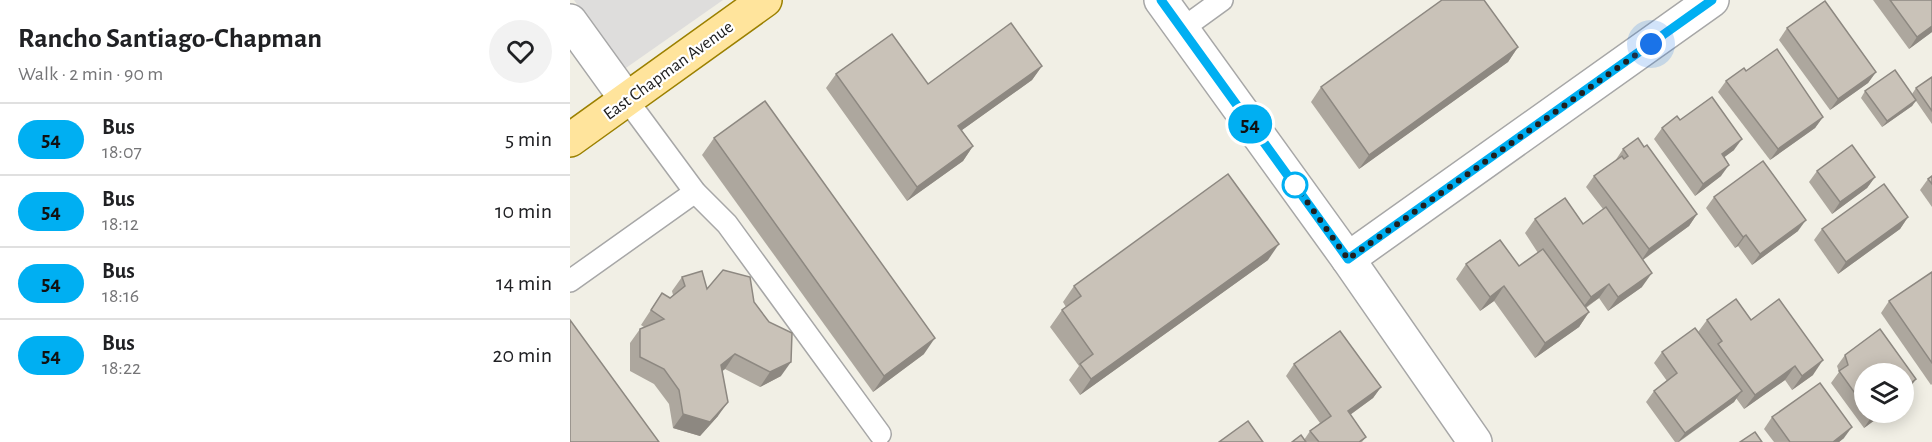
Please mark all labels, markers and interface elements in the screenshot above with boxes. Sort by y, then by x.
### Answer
street label: East Chapman Avenue [600,18,737,124]
button: heart [489,20,552,83]
text: Rancho Santiago-Chapman [18,25,322,53]
your location [1636,29,1666,59]
text: Walk · 2 min · 90 m [18,64,163,84]
line badge: 54 [1223,104,1277,144]
text: 54 [1240,114,1260,135]
text: Bus [102,116,135,138]
text: 5 min [505,128,552,150]
text: 54 [41,129,61,150]
text: 18:07 [102,142,142,162]
unlabelled marker [1282,172,1308,198]
text: Bus [102,188,135,210]
text: 10 min [495,200,552,222]
text: 54 [41,201,61,222]
text: 18:12 [102,214,139,234]
text: Bus [102,260,135,282]
text: 14 min [496,272,552,294]
text: 54 [41,273,61,294]
text: 18:16 [102,286,139,306]
text: Bus [102,332,135,354]
text: 20 min [492,344,552,366]
text: 54 [41,345,61,366]
text: 18:22 [102,358,141,378]
map controls [1854,363,1914,423]
button: layers [1854,363,1914,423]

